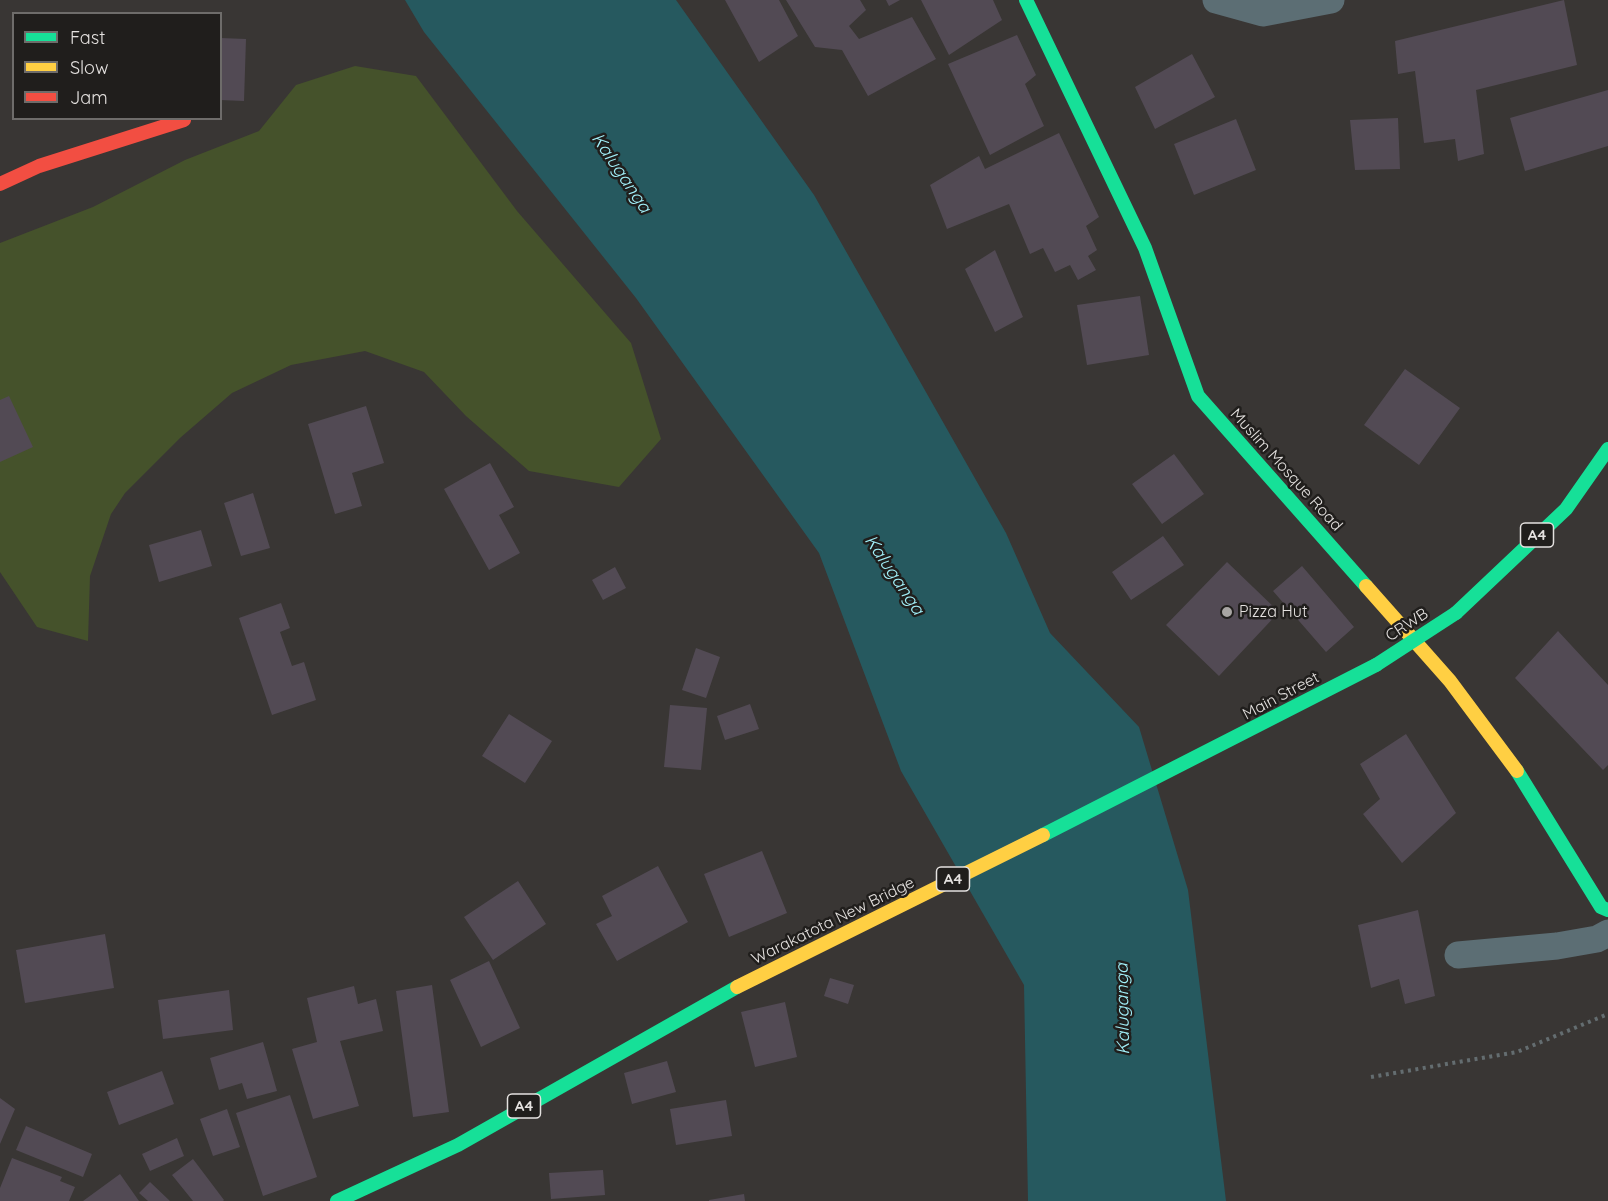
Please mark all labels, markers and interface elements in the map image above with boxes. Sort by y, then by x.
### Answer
legend [12,12,222,120]
text: Fast [70,26,105,49]
text: Slow [70,56,108,79]
text: Jam [70,86,108,109]
water label: Kaluganga [586,129,656,217]
street label: Muslim Mosque Road [1226,405,1346,535]
road number: A4 [1520,523,1554,547]
water label: Kaluganga [859,531,929,619]
place label: Pizza Hut [1239,602,1307,622]
street label: CRWB [1382,604,1432,646]
marker: Pizza Hut [1220,605,1234,619]
street label: Main Street [1240,668,1322,724]
road number: A4 [936,867,970,891]
street label: Warakatota New Bridge [748,873,918,969]
water label: Kaluganga [1111,963,1135,1055]
road number: A4 [508,1094,540,1118]

